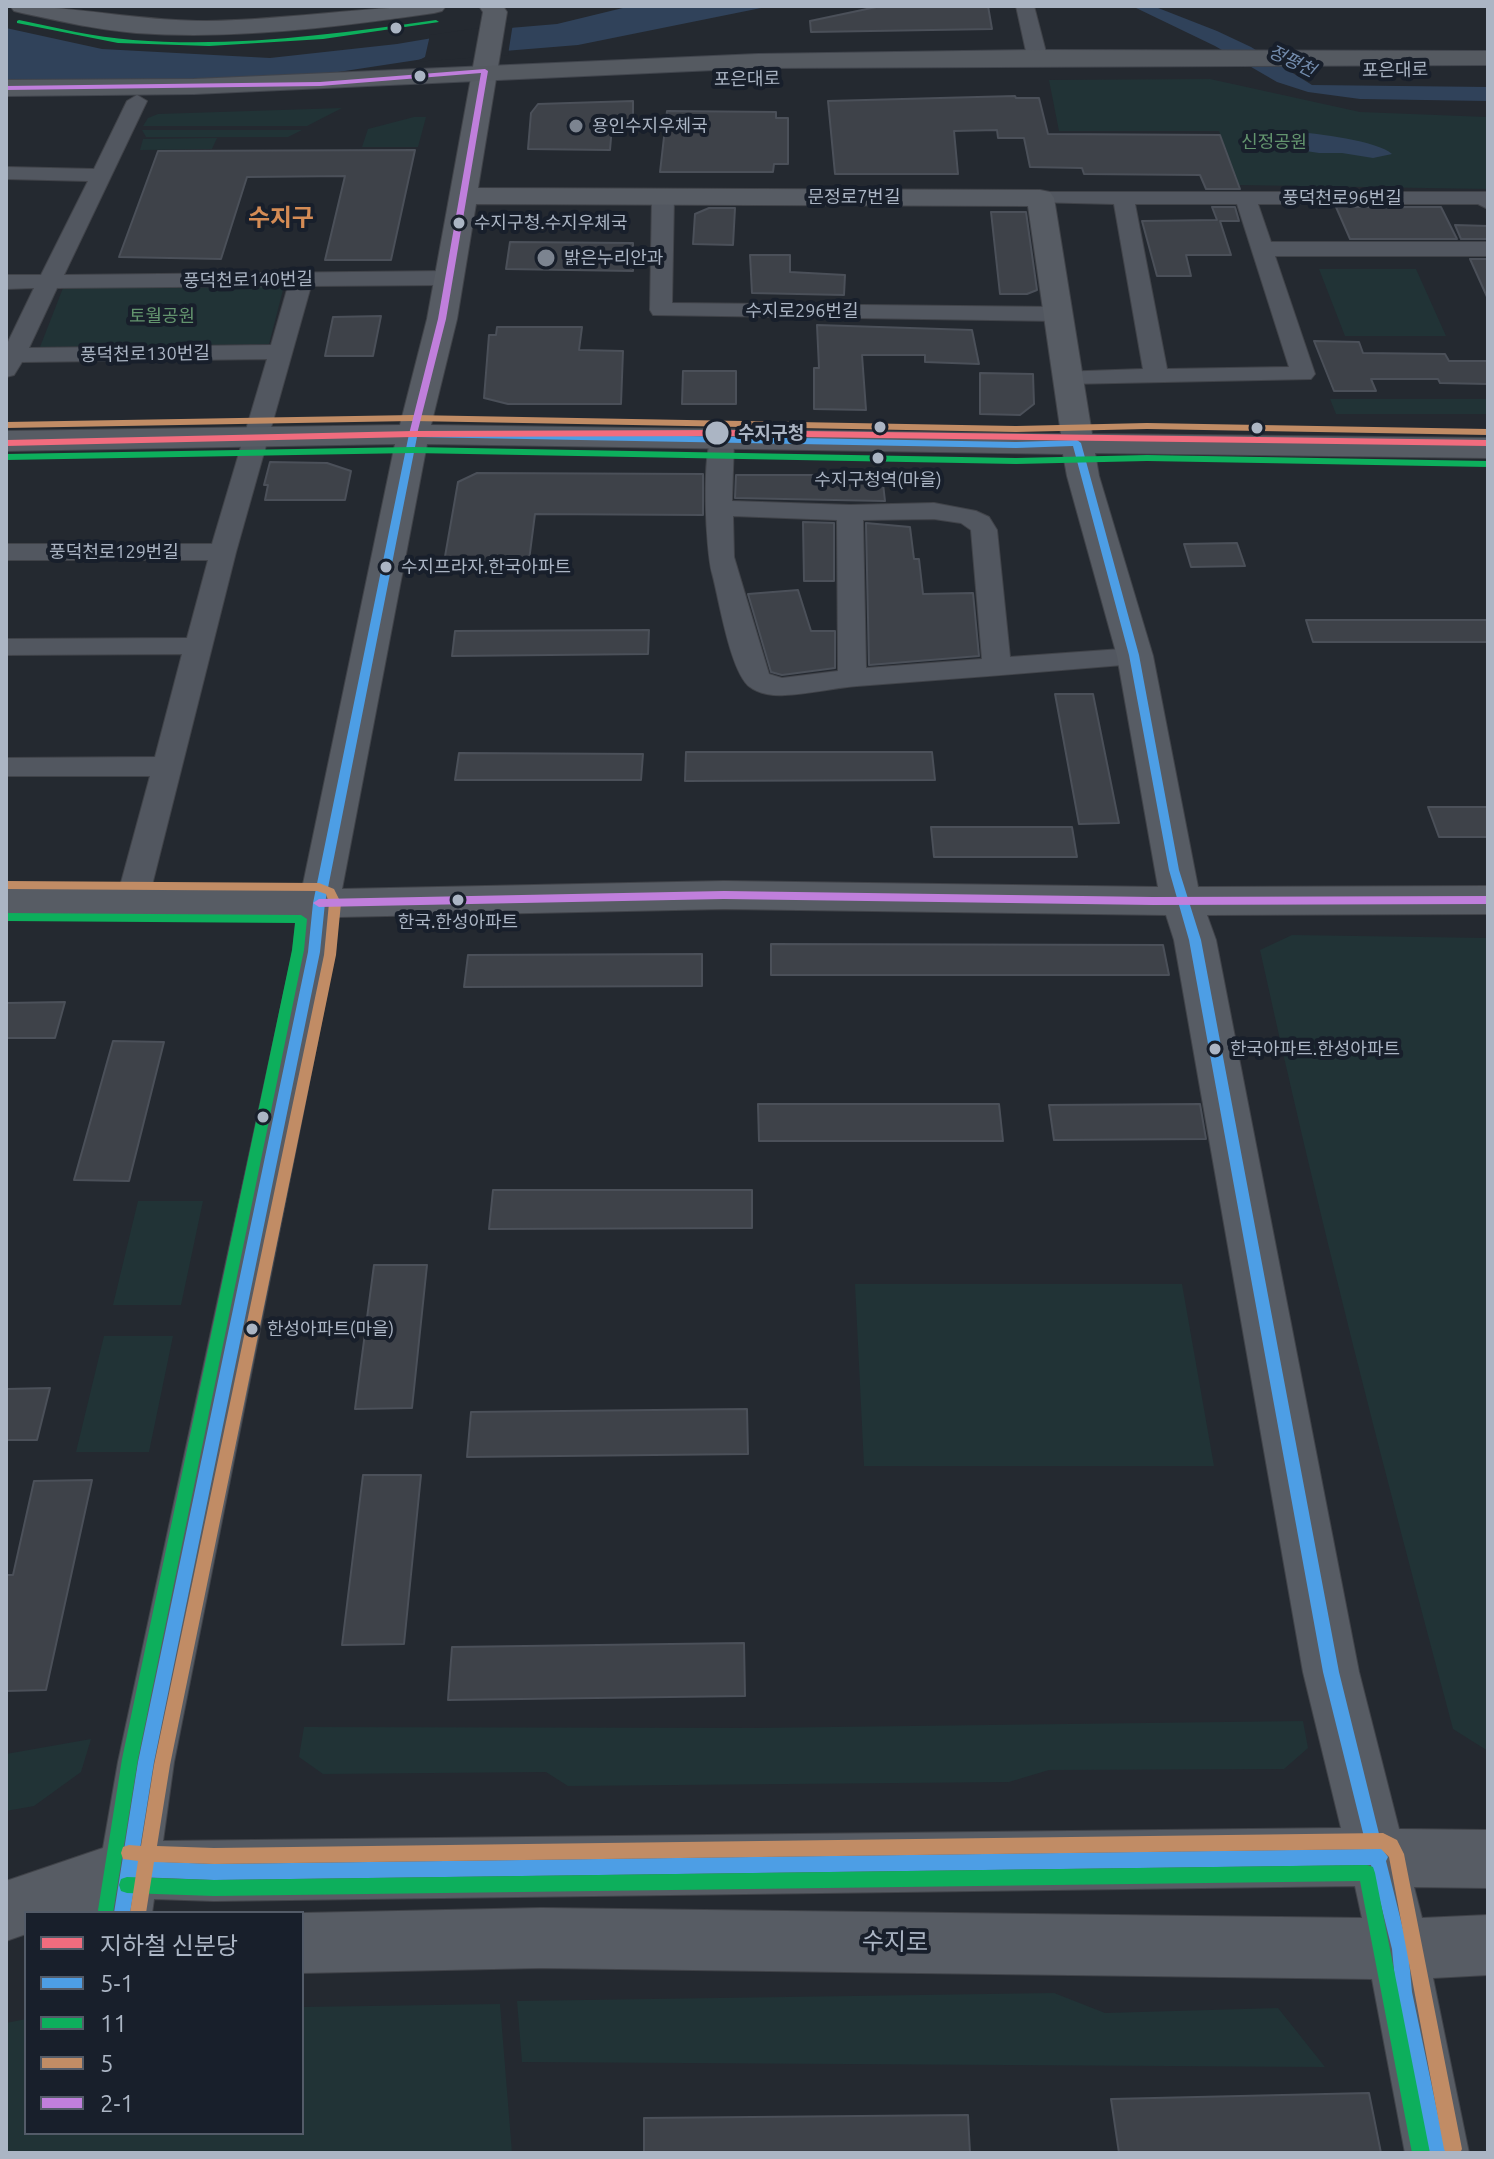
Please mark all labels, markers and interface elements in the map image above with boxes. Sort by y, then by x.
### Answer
unlabelled marker [388,20,404,36]
water label: 정평천 [1265,40,1319,82]
street label: 포은대로 [1362,59,1428,81]
unlabelled marker [412,68,428,84]
street label: 포은대로 [714,68,780,90]
place label: 용인수지우체국 [592,115,708,137]
marker: 용인수지우체국 [567,117,585,135]
park label: 신정공원 [1241,131,1307,153]
street label: 문정로7번길 [808,186,900,208]
street label: 풍덕천로96번길 [1282,187,1402,209]
district label: 수지구 [248,204,314,232]
place label: 수지구청.수지우체국 [474,212,627,234]
marker: 수지구청.수지우체국 [451,215,467,231]
marker: 밝은누리안과 [535,247,557,269]
place label: 밝은누리안과 [564,247,663,269]
street label: 풍덕천로140번길 [183,268,313,292]
street label: 수지로296번길 [745,300,859,322]
park label: 토월공원 [129,305,195,327]
street label: 풍덕천로130번길 [80,342,210,366]
marker: 수지구청 [703,419,731,447]
unlabelled marker [872,419,888,435]
unlabelled marker [1249,420,1265,436]
place label: 수지구청 [738,422,804,444]
marker: 수지구청역(마을) [870,450,886,466]
place label: 수지구청역(마을) [814,469,942,491]
street label: 풍덕천로129번길 [49,541,179,563]
place label: 수지프라자.한국아파트 [401,556,571,578]
marker: 수지프라자.한국아파트 [378,559,394,575]
marker: 한국.한성아파트 [450,892,466,908]
place label: 한국.한성아파트 [398,911,518,933]
place label: 한국아파트.한성아파트 [1230,1038,1400,1060]
marker: 한국아파트.한성아파트 [1207,1041,1223,1057]
unlabelled marker [255,1109,271,1125]
place label: 한성아파트(마을) [267,1318,394,1340]
marker: 한성아파트(마을) [244,1321,260,1337]
legend [24,1911,304,2135]
street label: 수지로 [862,1927,928,1957]
text: 지하철 신분당 [100,1932,238,1959]
text: 5-1 [100,1970,134,1997]
text: 11 [100,2010,127,2037]
text: 5 [100,2050,114,2077]
text: 2-1 [100,2090,134,2117]

